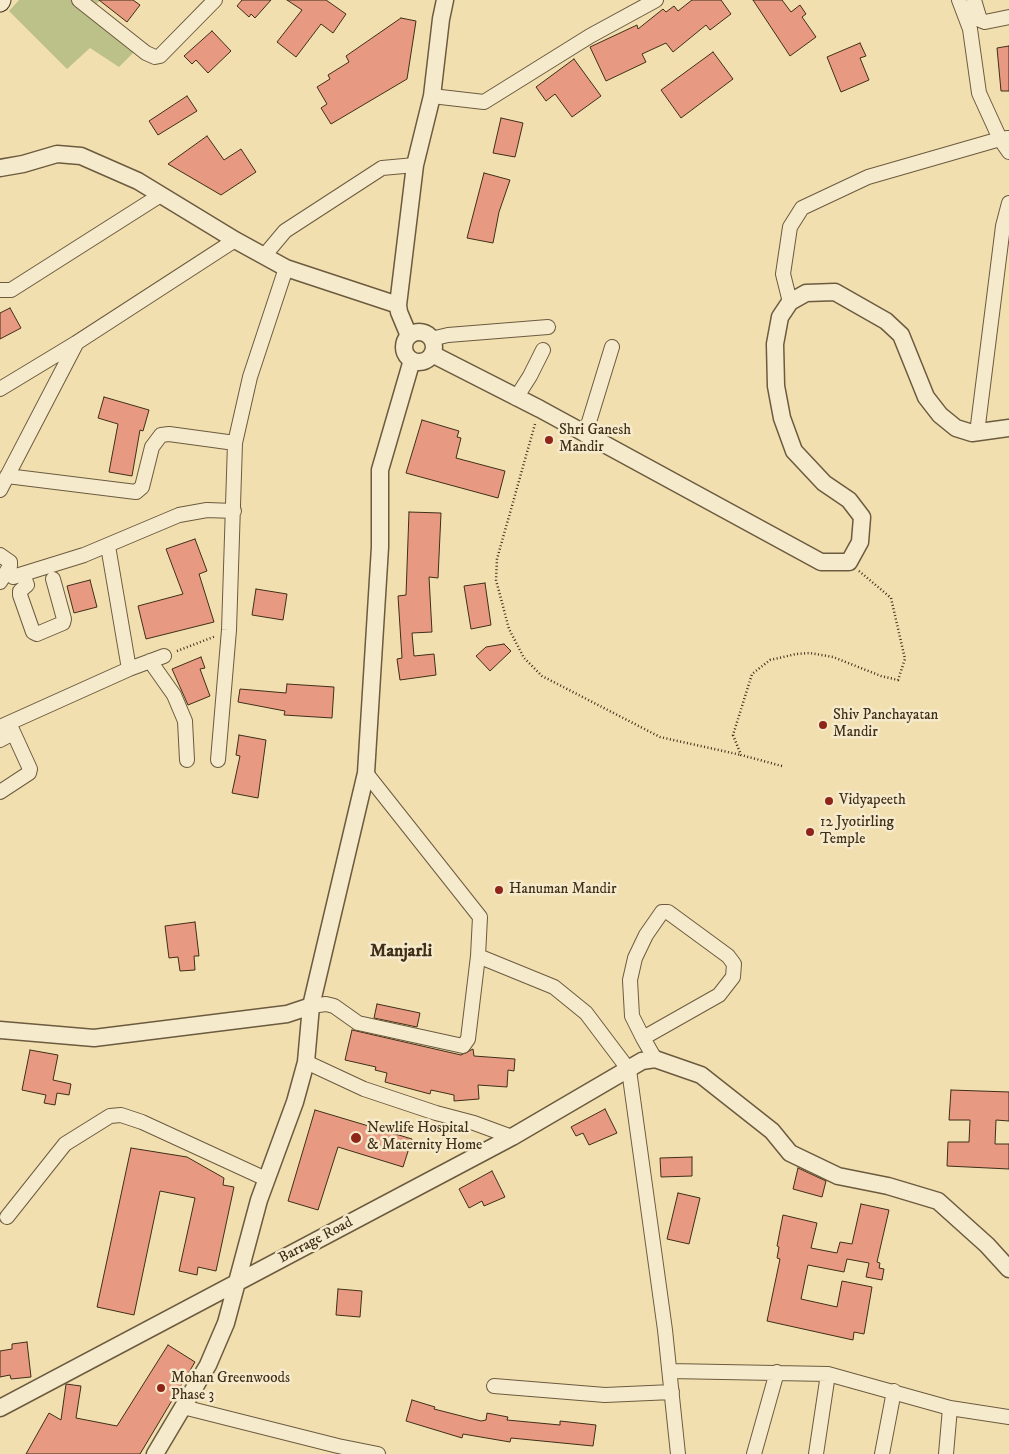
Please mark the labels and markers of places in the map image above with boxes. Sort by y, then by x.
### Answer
place label: Shri Ganesh Mandir [559,422,631,457]
marker: Shri Ganesh Mandir [543,434,555,446]
place label: Shiv Panchayatan Mandir [833,707,938,742]
marker: Shiv Panchayatan Mandir [817,719,829,731]
place label: Vidyapeeth [839,792,906,810]
marker: Vidyapeeth [823,795,835,807]
place label: 12 Jyotirling Temple [820,814,894,849]
marker: 12 Jyotirling Temple [804,826,816,838]
place label: Hanuman Mandir [509,881,616,899]
marker: Hanuman Mandir [493,884,505,896]
place label: Newlife Hospital & Maternity Home [367,1120,482,1155]
marker: Newlife Hospital & Maternity Home [349,1131,363,1145]
place label: Mohan Greenwoods Phase 3 [171,1370,290,1405]
marker: Mohan Greenwoods Phase 3 [155,1382,167,1394]

